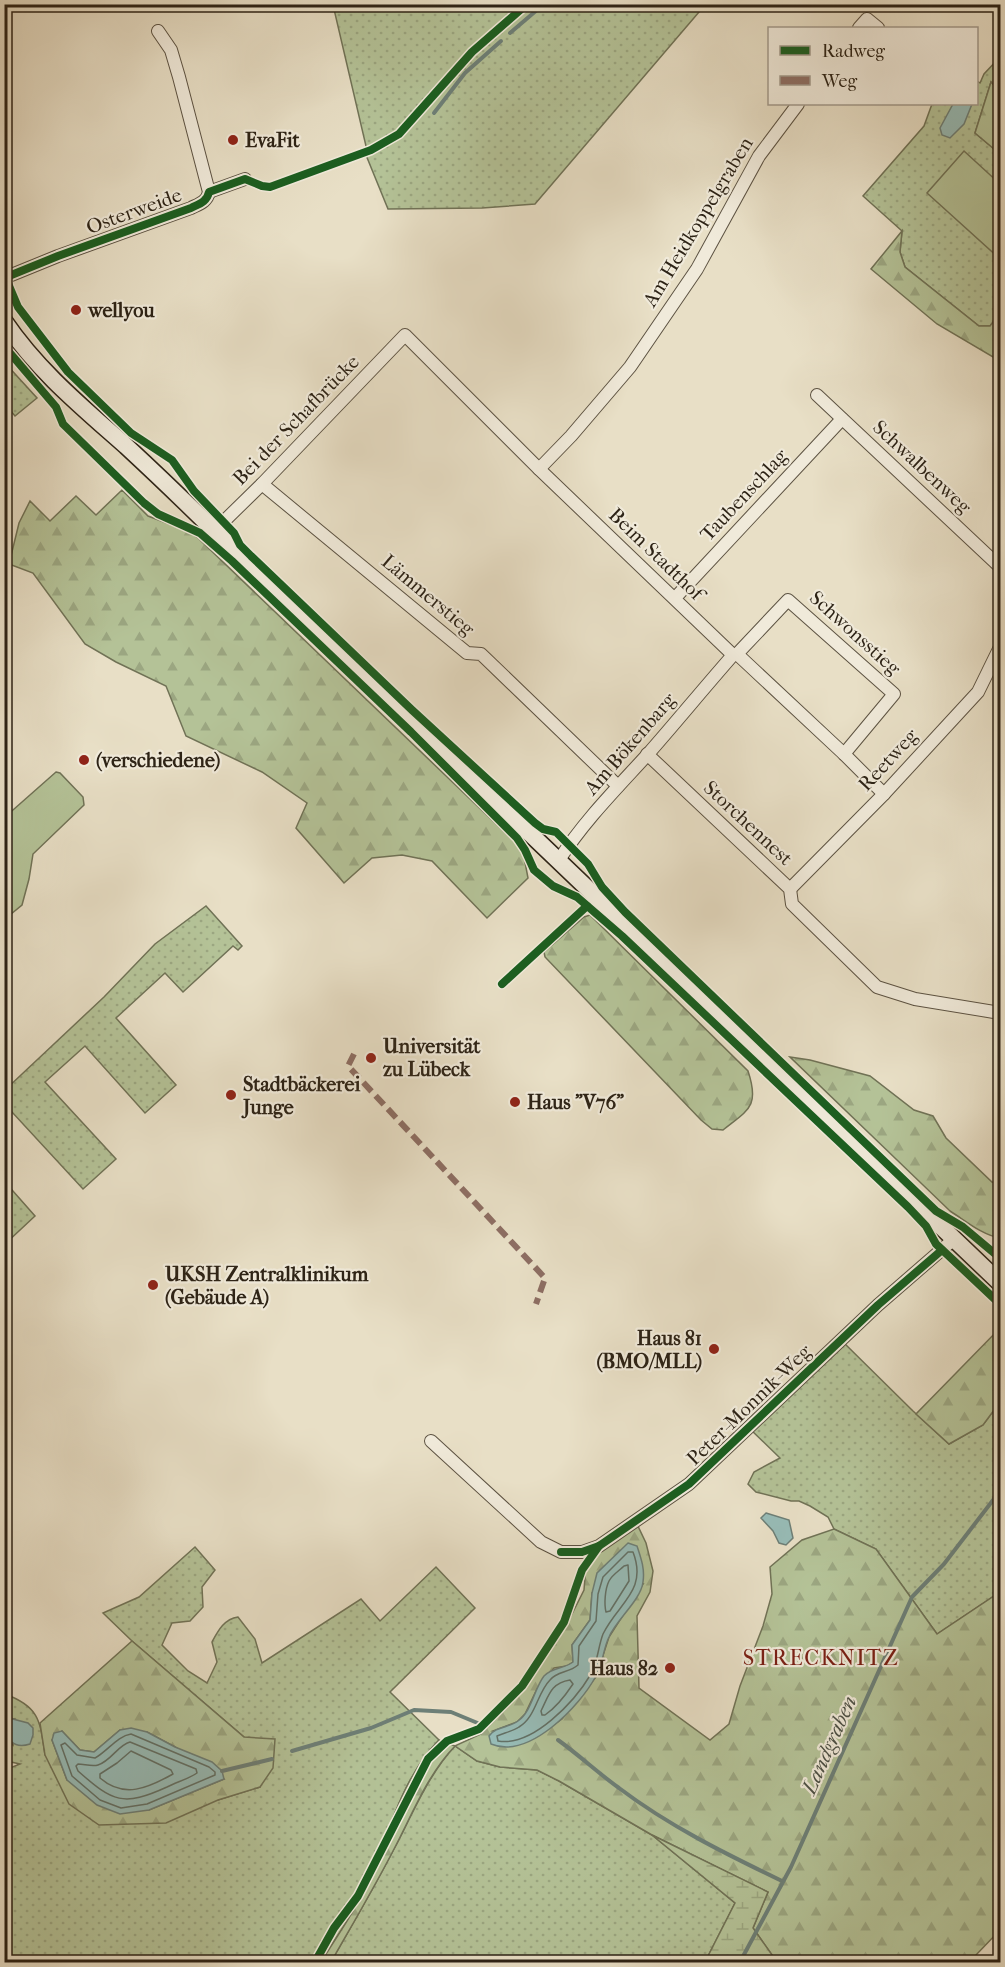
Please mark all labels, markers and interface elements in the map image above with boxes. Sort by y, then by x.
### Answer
legend [768,27,978,105]
text: Radweg [822,41,885,62]
text: Weg [821,71,857,92]
place label: EvaFit [245,129,300,152]
marker: EvaFit [226,133,240,147]
street label: Am Heidkoppelgraben [638,133,758,312]
street label: Osterweide [83,183,185,239]
place label: wellyou [87,299,155,322]
marker: wellyou [69,303,83,317]
street label: Bei der Schafbrücke [228,350,364,490]
street label: Schwalbenweg [868,416,976,519]
street label: Taubenschlag [696,444,793,546]
street label: Beim Stadthof [604,503,711,608]
street label: Lämmerstieg [377,550,479,641]
street label: Schwonsstieg [805,586,905,680]
street label: Am Bökenbarg [579,688,681,800]
street label: Reetweg [854,724,923,796]
place label: (verschiedene) [96,749,220,772]
marker: (verschiedene) [77,753,91,767]
street label: Storchennest [699,776,797,870]
place label: Universität zu Lübeck [382,1035,481,1081]
marker: Universität zu Lübeck [364,1051,378,1065]
place label: Stadtbäckerei Junge [241,1073,361,1119]
marker: Stadtbäckerei Junge [224,1088,238,1102]
place label: Haus "V76" [527,1091,624,1114]
marker: Haus "V76" [508,1095,522,1109]
place label: UKSH Zentralklinikum (Gebäude A) [164,1263,369,1309]
marker: UKSH Zentralklinikum (Gebäude A) [146,1278,160,1292]
place label: Haus 81 (BMO/MLL) [597,1327,702,1373]
street label: Peter-Monnik-Weg [682,1340,816,1470]
marker: Haus 81 (BMO/MLL) [707,1342,721,1356]
district label: STRECKNITZ [743,1645,899,1671]
place label: Haus 82 [590,1657,658,1680]
marker: Haus 82 [663,1661,677,1675]
water label: Landgraben [796,1692,861,1800]

